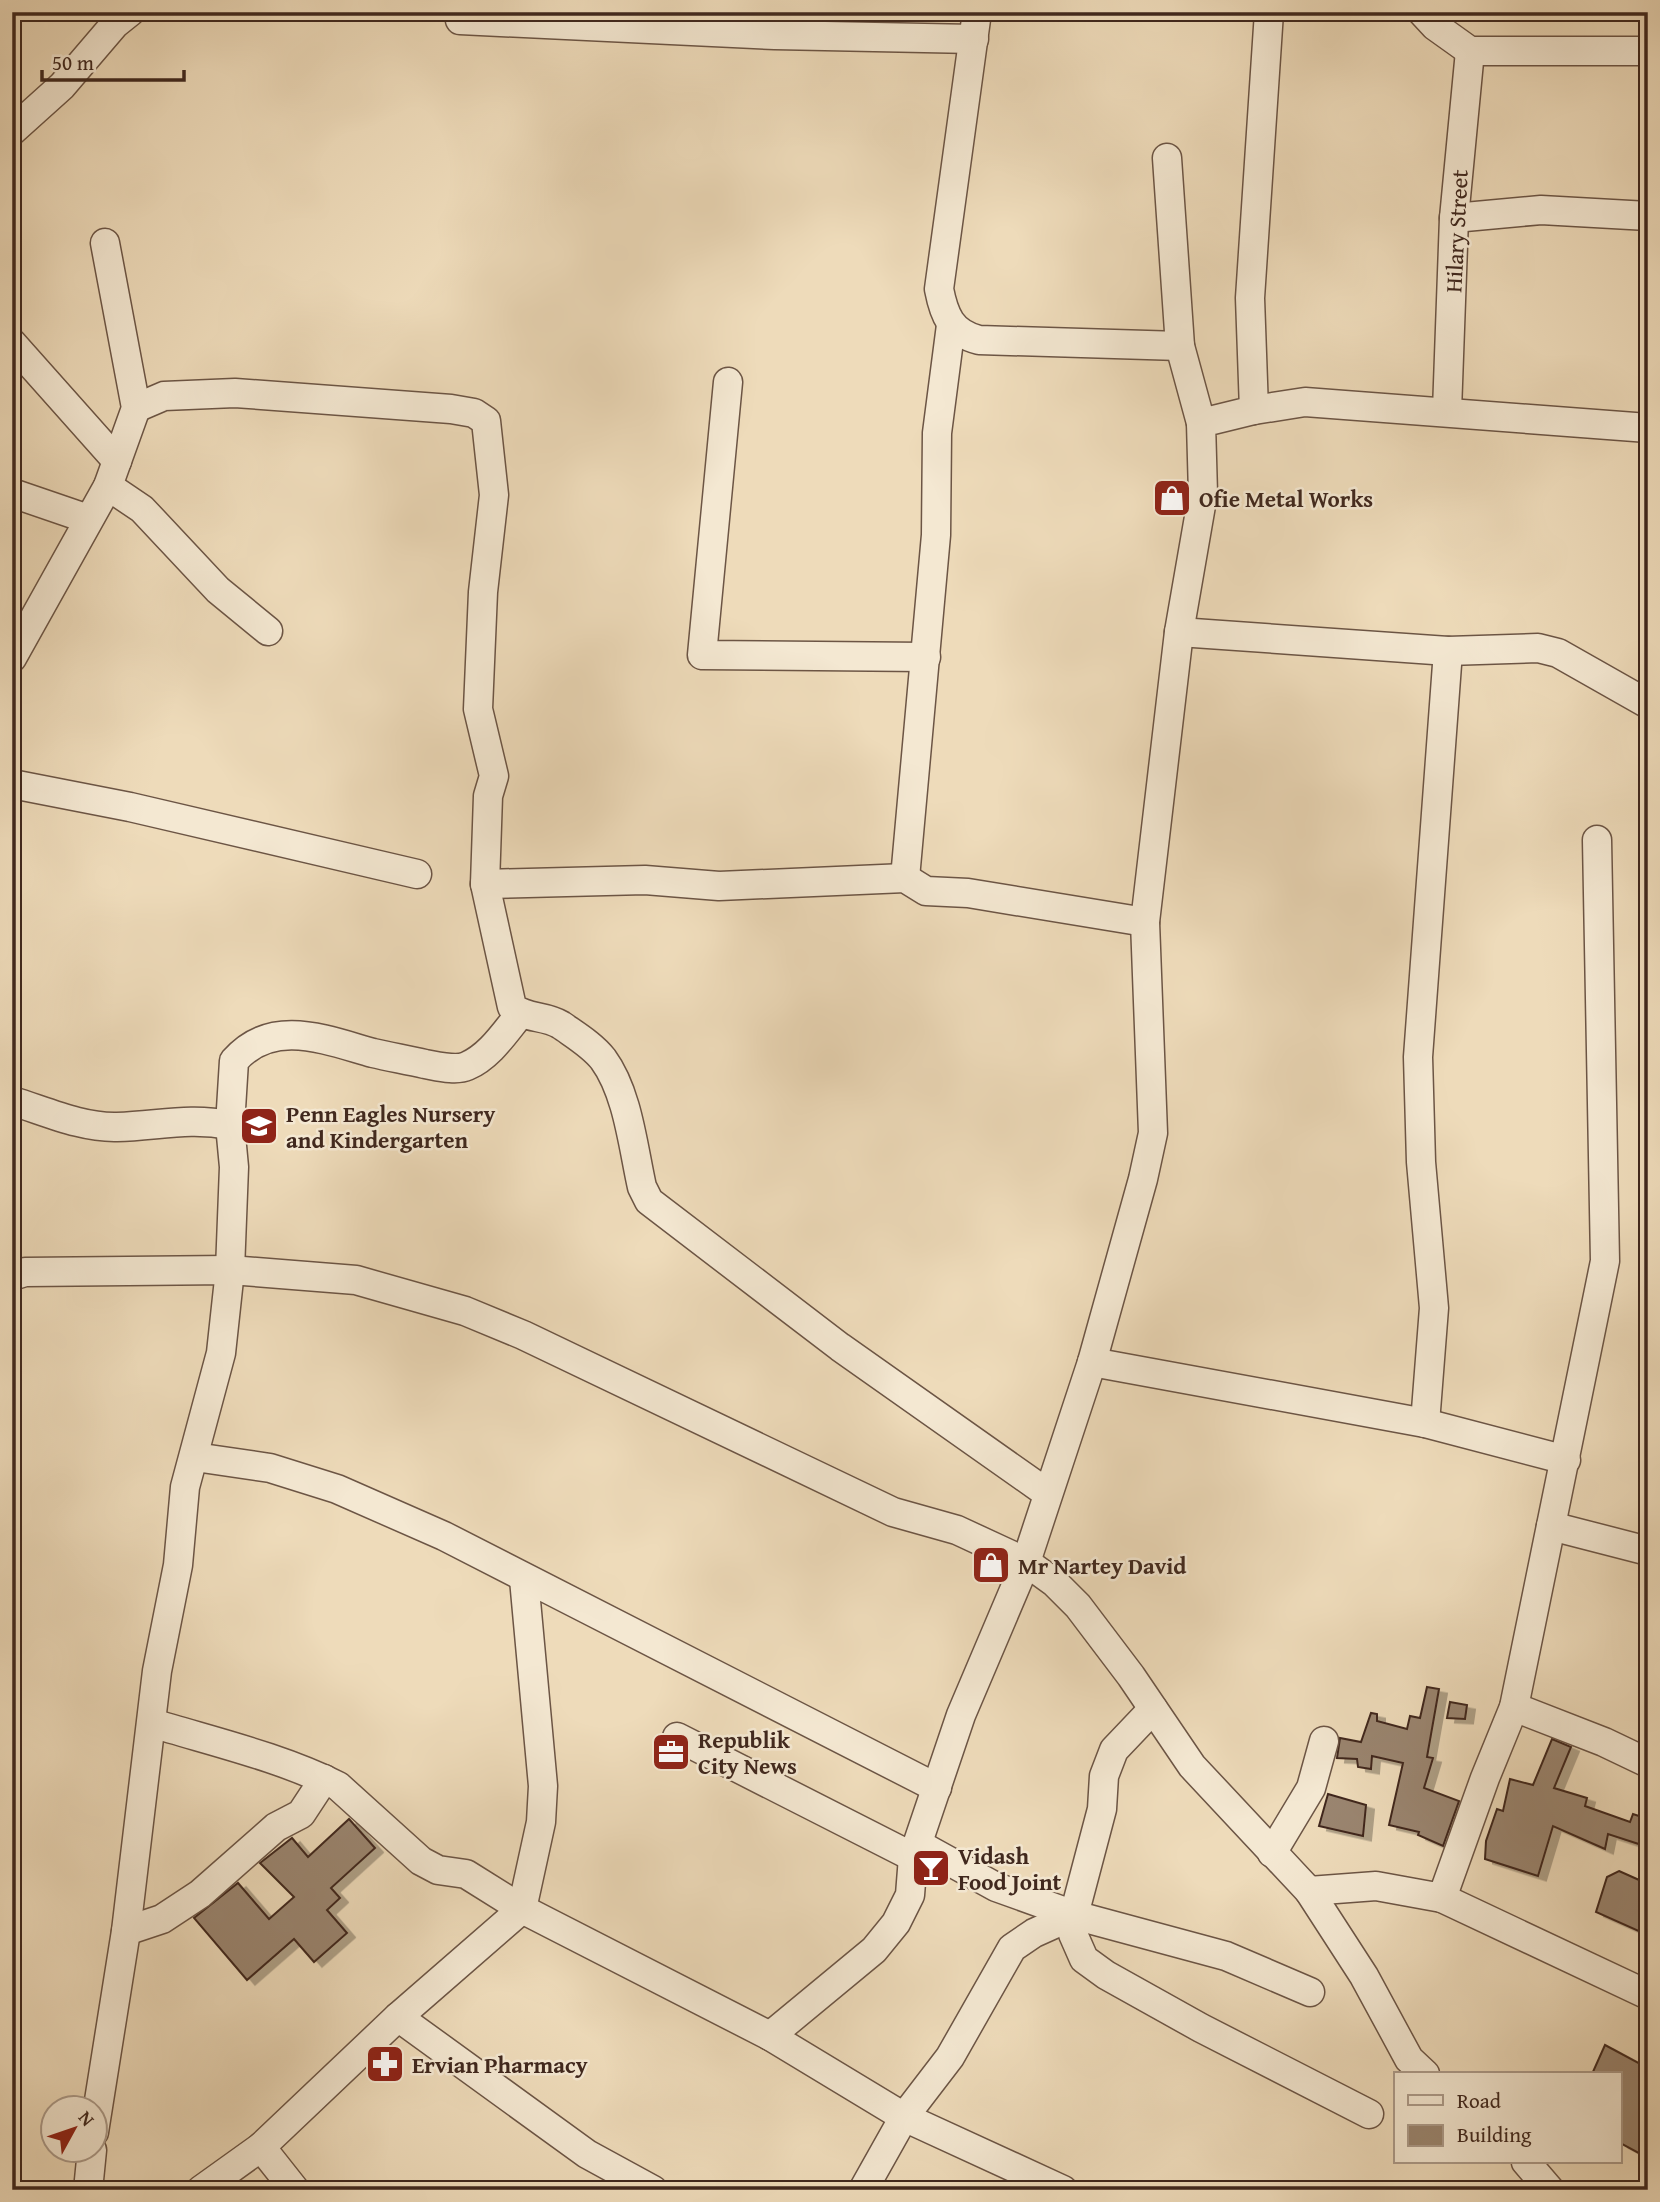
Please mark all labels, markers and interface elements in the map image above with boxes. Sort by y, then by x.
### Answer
scale bar [42,38,184,82]
text: 50 m [52,47,94,78]
street label: Hilary Street [1436,169,1476,293]
shop icon: Ofie Metal Works [1151,477,1193,519]
place label: Ofie Metal Works [1199,482,1373,515]
place label: Penn Eagles Nursery and Kindergarten [286,1097,495,1156]
school or university icon: Penn Eagles Nursery and Kindergarten [238,1105,280,1147]
shop icon: Mr Nartey David [970,1544,1012,1586]
place label: Mr Nartey David [1018,1549,1187,1582]
place label: Republik City News [698,1723,797,1782]
office icon: Republik City News [650,1731,692,1773]
place label: Vidash Food Joint [958,1839,1062,1898]
bar icon: Vidash Food Joint [910,1847,952,1889]
pharmacy icon: Ervian Pharmacy [364,2043,406,2085]
place label: Ervian Pharmacy [412,2048,588,2081]
legend [1394,2072,1622,2164]
text: Road [1457,2085,1502,2116]
north arrow [38,2094,108,2164]
text: N [72,2104,102,2132]
text: Building [1457,2119,1532,2150]

